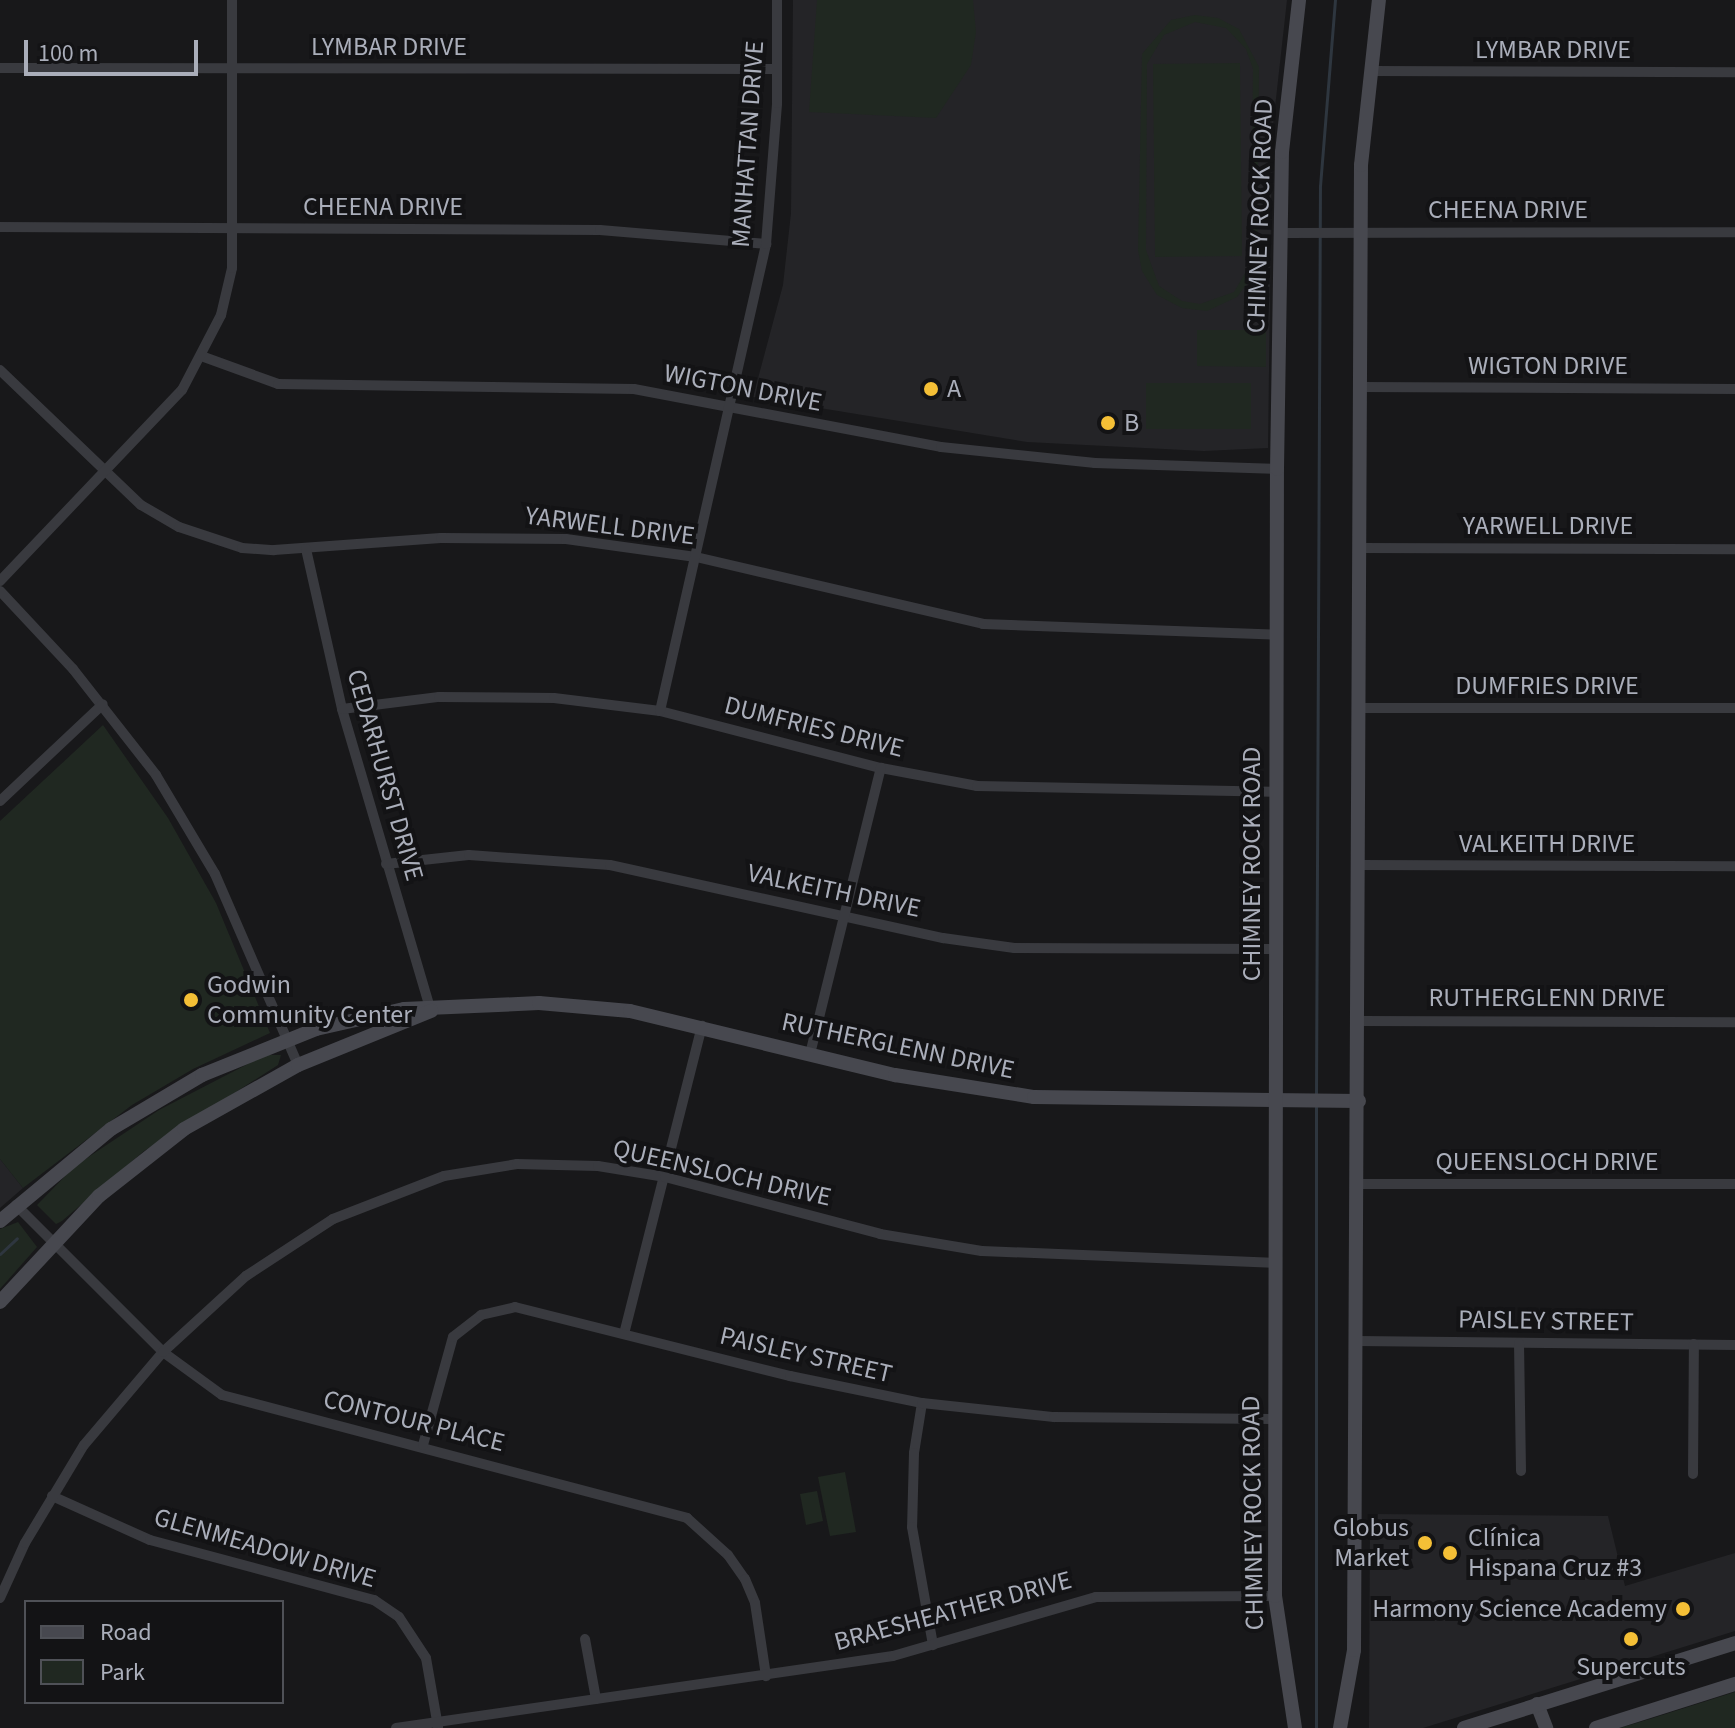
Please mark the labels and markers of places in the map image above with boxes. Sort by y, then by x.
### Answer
place label: A [947,373,961,405]
marker: A [922,380,940,398]
place label: B [1124,407,1139,439]
marker: B [1099,414,1117,432]
place label: Godwin Community Center [207,969,412,1030]
marker: Godwin Community Center [182,991,200,1009]
place label: Globus Market [1333,1512,1409,1574]
place label: Clínica Hispana Cruz #3 [1468,1522,1642,1584]
marker: Globus Market [1416,1534,1434,1552]
marker: Clínica Hispana Cruz #3 [1439,1542,1461,1564]
place label: Harmony Science Academy [1372,1593,1667,1625]
marker: Harmony Science Academy [1674,1600,1692,1618]
marker: Supercuts [1622,1630,1640,1648]
place label: Supercuts [1576,1651,1686,1683]

